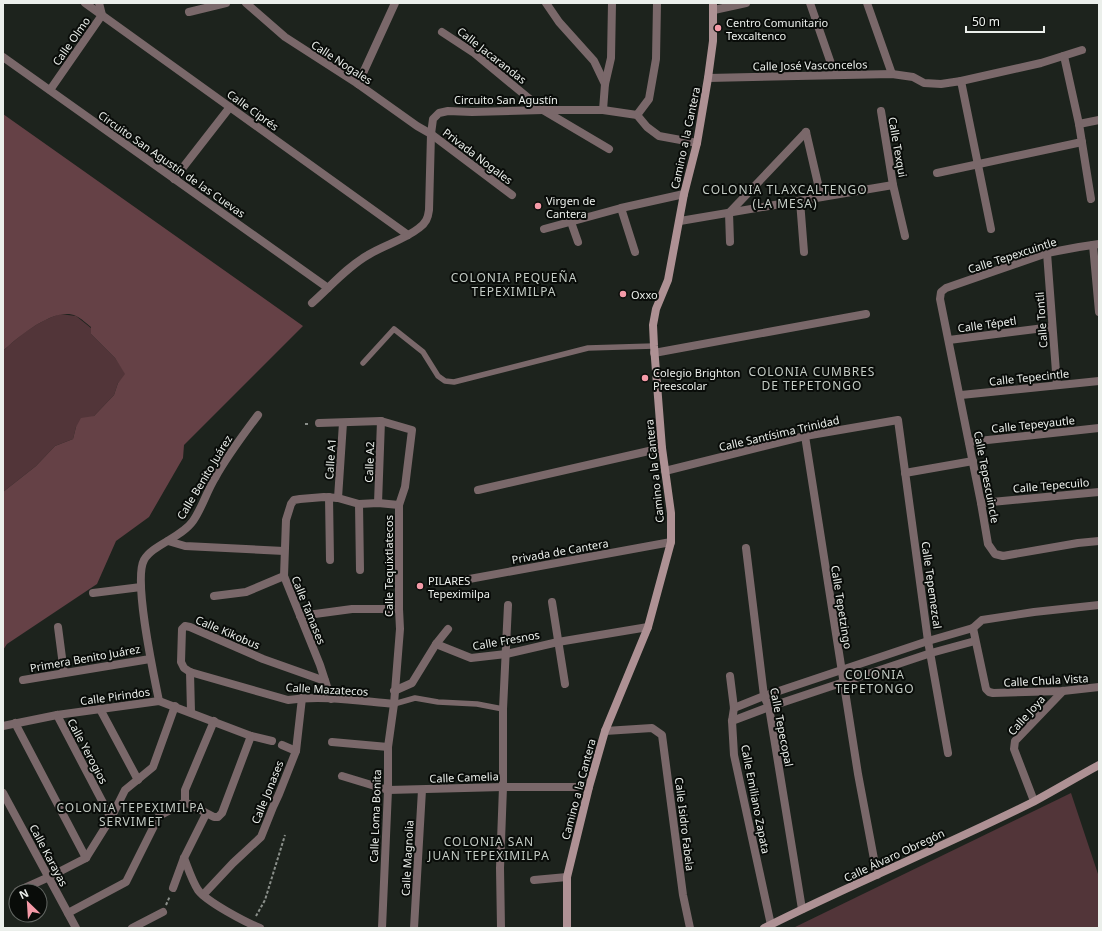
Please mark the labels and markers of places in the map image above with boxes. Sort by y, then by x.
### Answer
place label: Centro Comunitario Texcaltenco [726,15,829,43]
marker: Centro Comunitario Texcaltenco [713,23,723,33]
place label: Virgen de Cantera [546,193,595,221]
marker: Virgen de Cantera [533,201,543,211]
place label: Oxxo [631,287,658,302]
marker: Oxxo [618,289,628,299]
place label: Colegio Brighton Preescolar [653,365,740,393]
marker: Colegio Brighton Preescolar [640,373,650,383]
place label: PILARES Tepeximilpa [428,573,490,601]
marker: PILARES Tepeximilpa [415,581,425,591]

